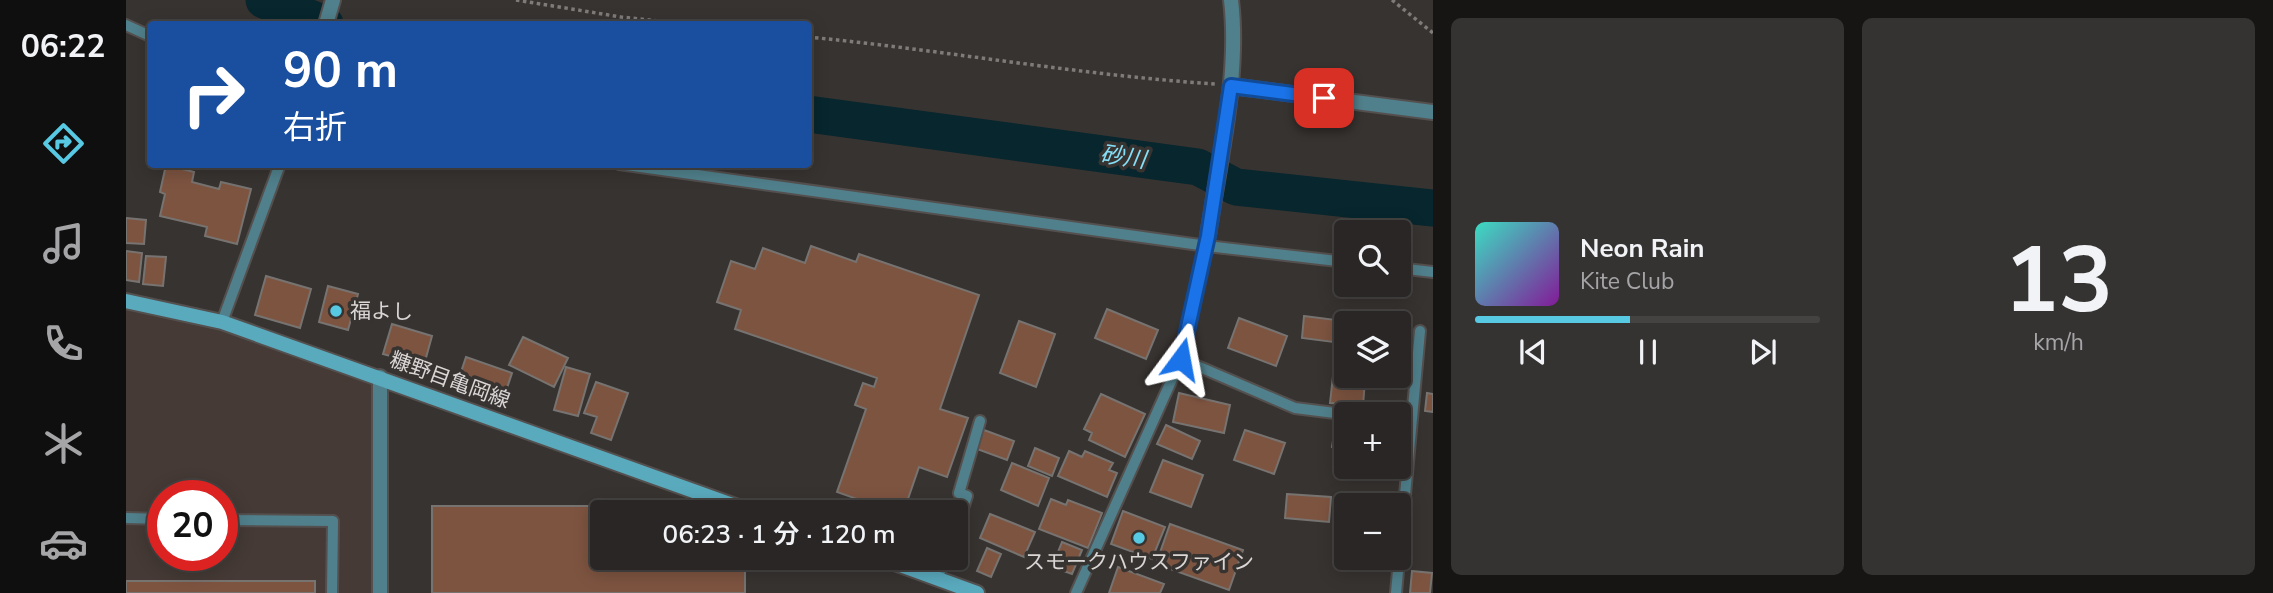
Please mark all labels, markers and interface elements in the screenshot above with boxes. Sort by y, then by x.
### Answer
text: 06:22 [21,25,105,68]
text: 90 m [283,37,398,104]
icon: right [168,49,259,140]
pin [1294,68,1354,128]
icon: arrive [1305,79,1343,117]
text: 右折 [283,106,347,149]
icon: directions [39,119,88,168]
water label: 砂川 [1098,138,1151,176]
icon: music [39,219,88,268]
text: 13 [2004,219,2113,343]
map controls [1334,220,1411,570]
button: search [1334,220,1411,297]
text: Neon Rain [1580,231,1705,266]
text: Kite Club [1580,266,1674,297]
place label: 福よし [350,297,413,325]
marker: 福よし [328,303,344,319]
button: layers [1334,311,1411,388]
icon: phone [39,319,88,368]
position arrow [1144,322,1218,396]
text: km/h [2033,327,2084,358]
icon: previous [1514,333,1552,371]
icon: pause [1629,333,1667,371]
icon: next [1744,333,1782,371]
street label: 糠野目亀岡線 [386,345,514,415]
button: + [1334,402,1411,479]
icon: climate [39,419,88,468]
speed limit sign: 20 [147,480,238,571]
button: − [1334,493,1411,570]
text: 06:23 · 1 分 · 120 m [663,517,895,552]
icon: car [39,519,88,568]
marker: スモークハウスファイン [1131,530,1147,546]
place label: スモークハウスファイン [1024,548,1254,576]

